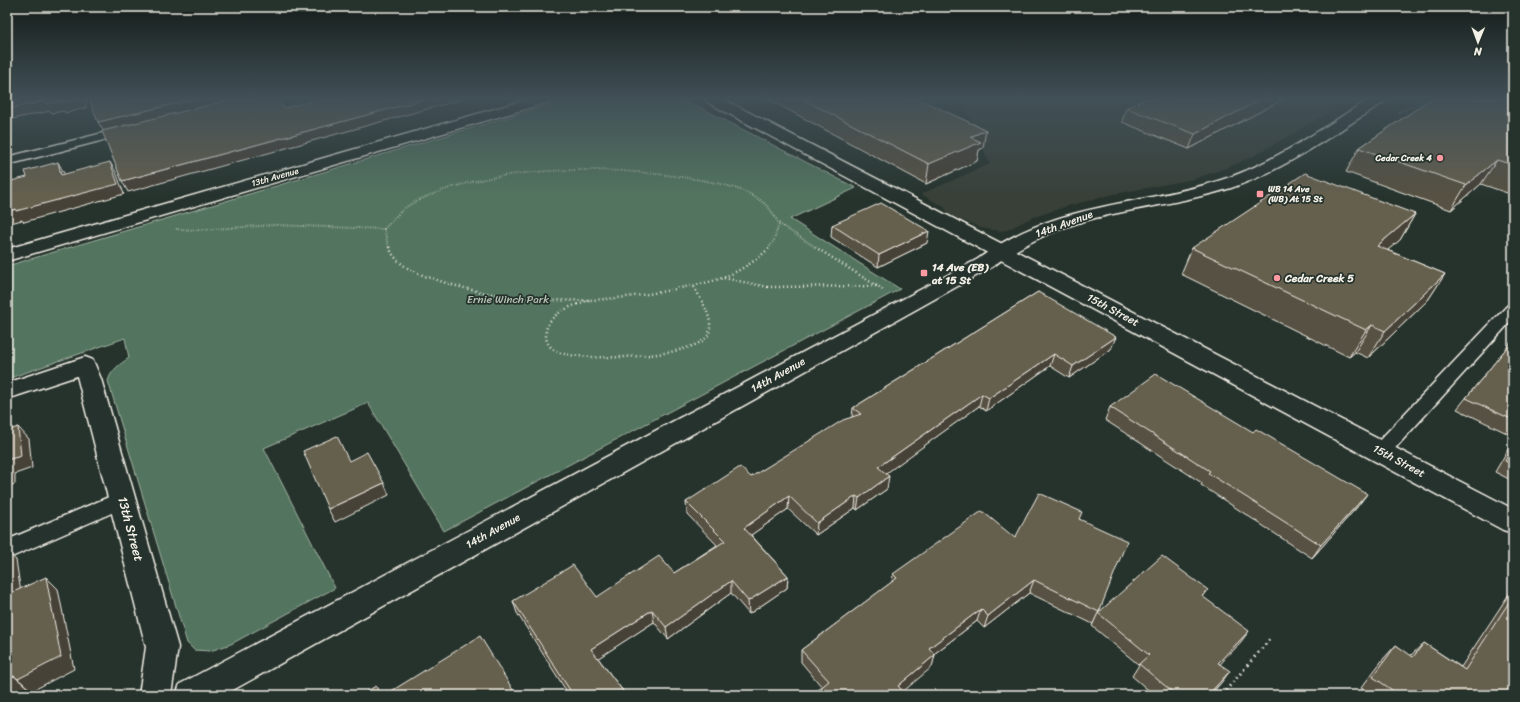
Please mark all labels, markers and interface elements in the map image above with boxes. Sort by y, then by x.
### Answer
north arrow [1458,22,1498,62]
text: N [1473,42,1483,61]
place label: Cedar Creek 4 [1374,150,1432,166]
marker: Cedar Creek 4 [1435,153,1445,163]
street label: 13th Avenue [249,162,301,191]
place label: WB 14 Ave (WB) At 15 St [1268,181,1323,207]
marker: WB 14 Ave (WB) At 15 St [1255,189,1265,199]
street label: 14th Avenue [1032,205,1096,243]
place label: 14 Ave (EB) at 15 St [931,258,989,290]
marker: 14 Ave (EB) at 15 St [919,268,929,278]
place label: Cedar Creek 5 [1284,269,1354,288]
marker: Cedar Creek 5 [1272,273,1282,283]
street label: 15th Street [1083,288,1143,332]
park label: Ernie Winch Park [467,290,549,309]
street label: 14th Avenue [747,352,810,398]
street label: 15th Street [1369,439,1429,483]
street label: 13th Street [111,494,151,564]
street label: 14th Avenue [462,508,525,554]

